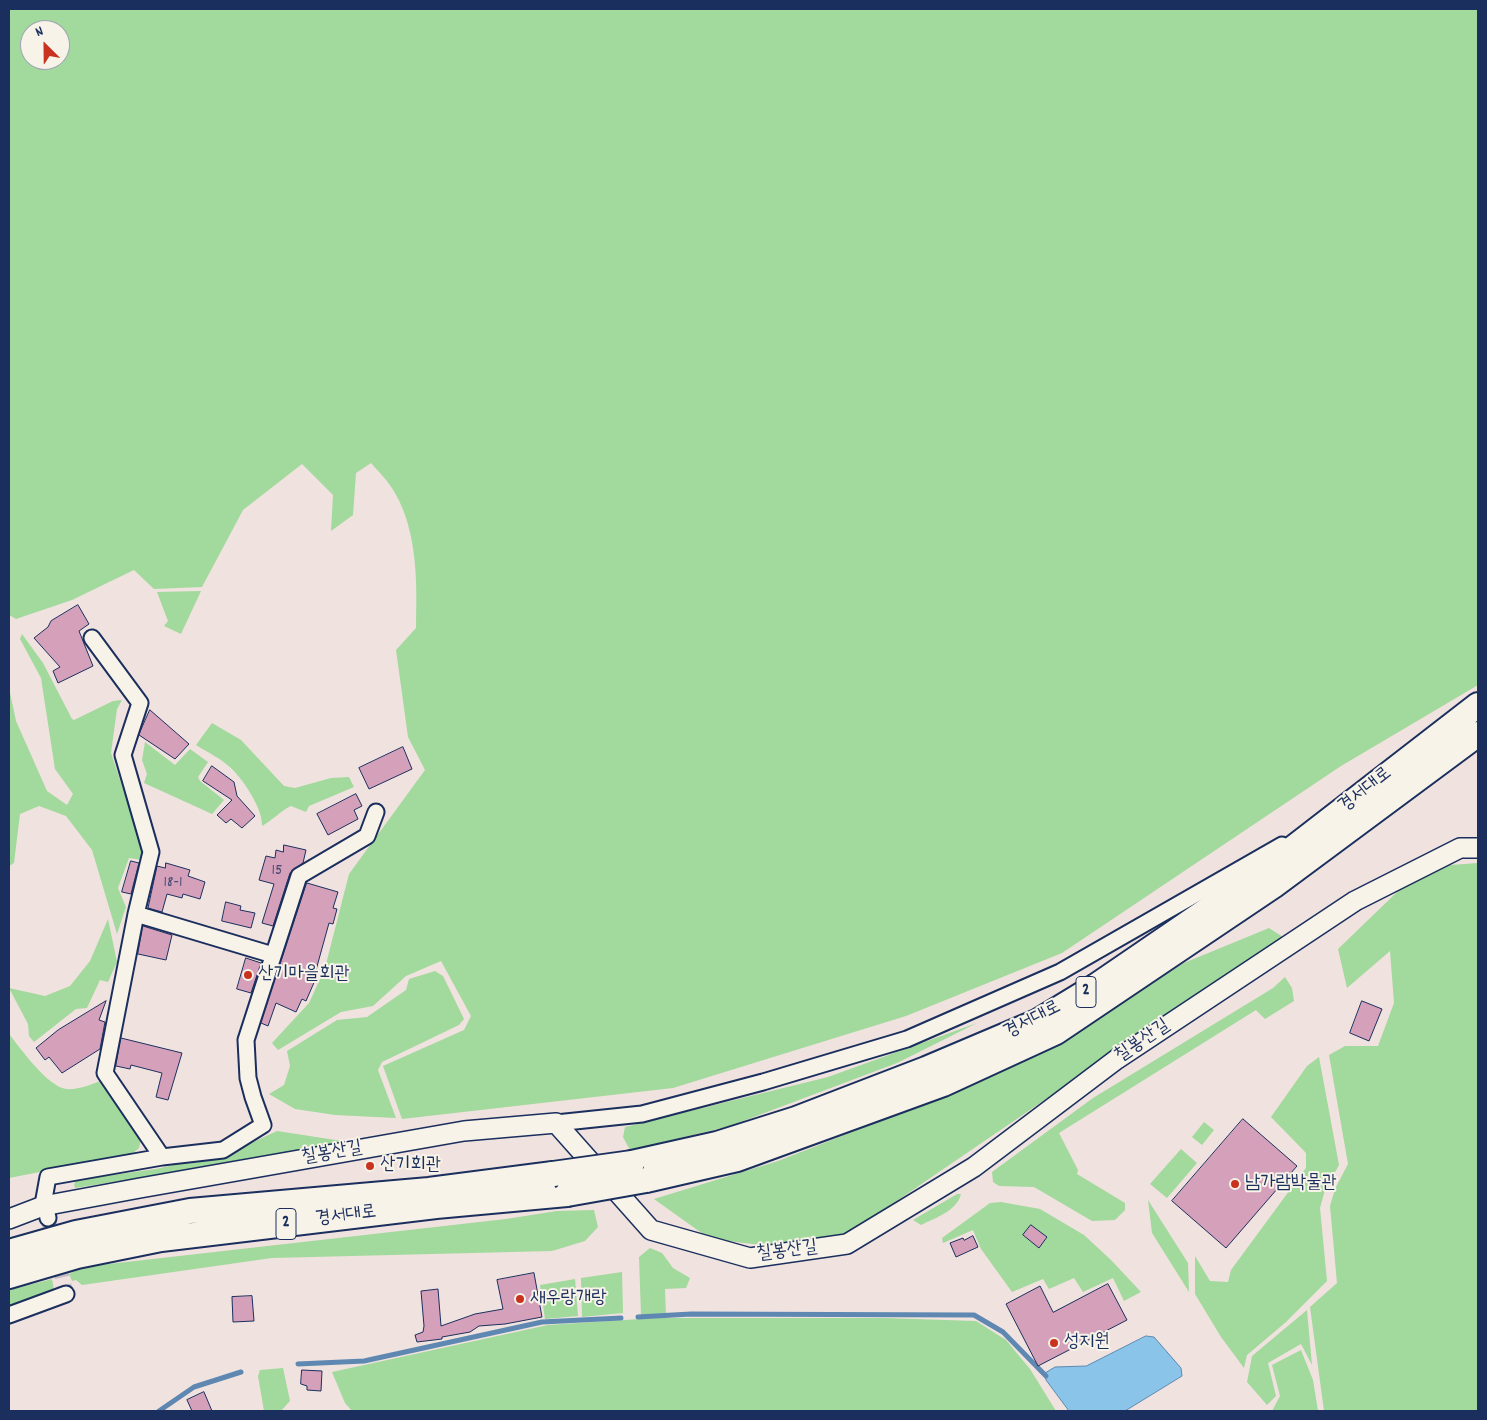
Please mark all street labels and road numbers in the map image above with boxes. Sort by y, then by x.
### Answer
street label: 경서대로 [1335,763,1397,819]
road number: 2 [1076,976,1096,1008]
street label: 경서대로 [1001,997,1065,1045]
street label: 칠봉산길 [1111,1015,1175,1069]
street label: 칠봉산길 [300,1137,364,1171]
street label: 경서대로 [314,1202,378,1232]
road number: 2 [276,1208,296,1240]
street label: 칠봉산길 [755,1237,819,1267]

